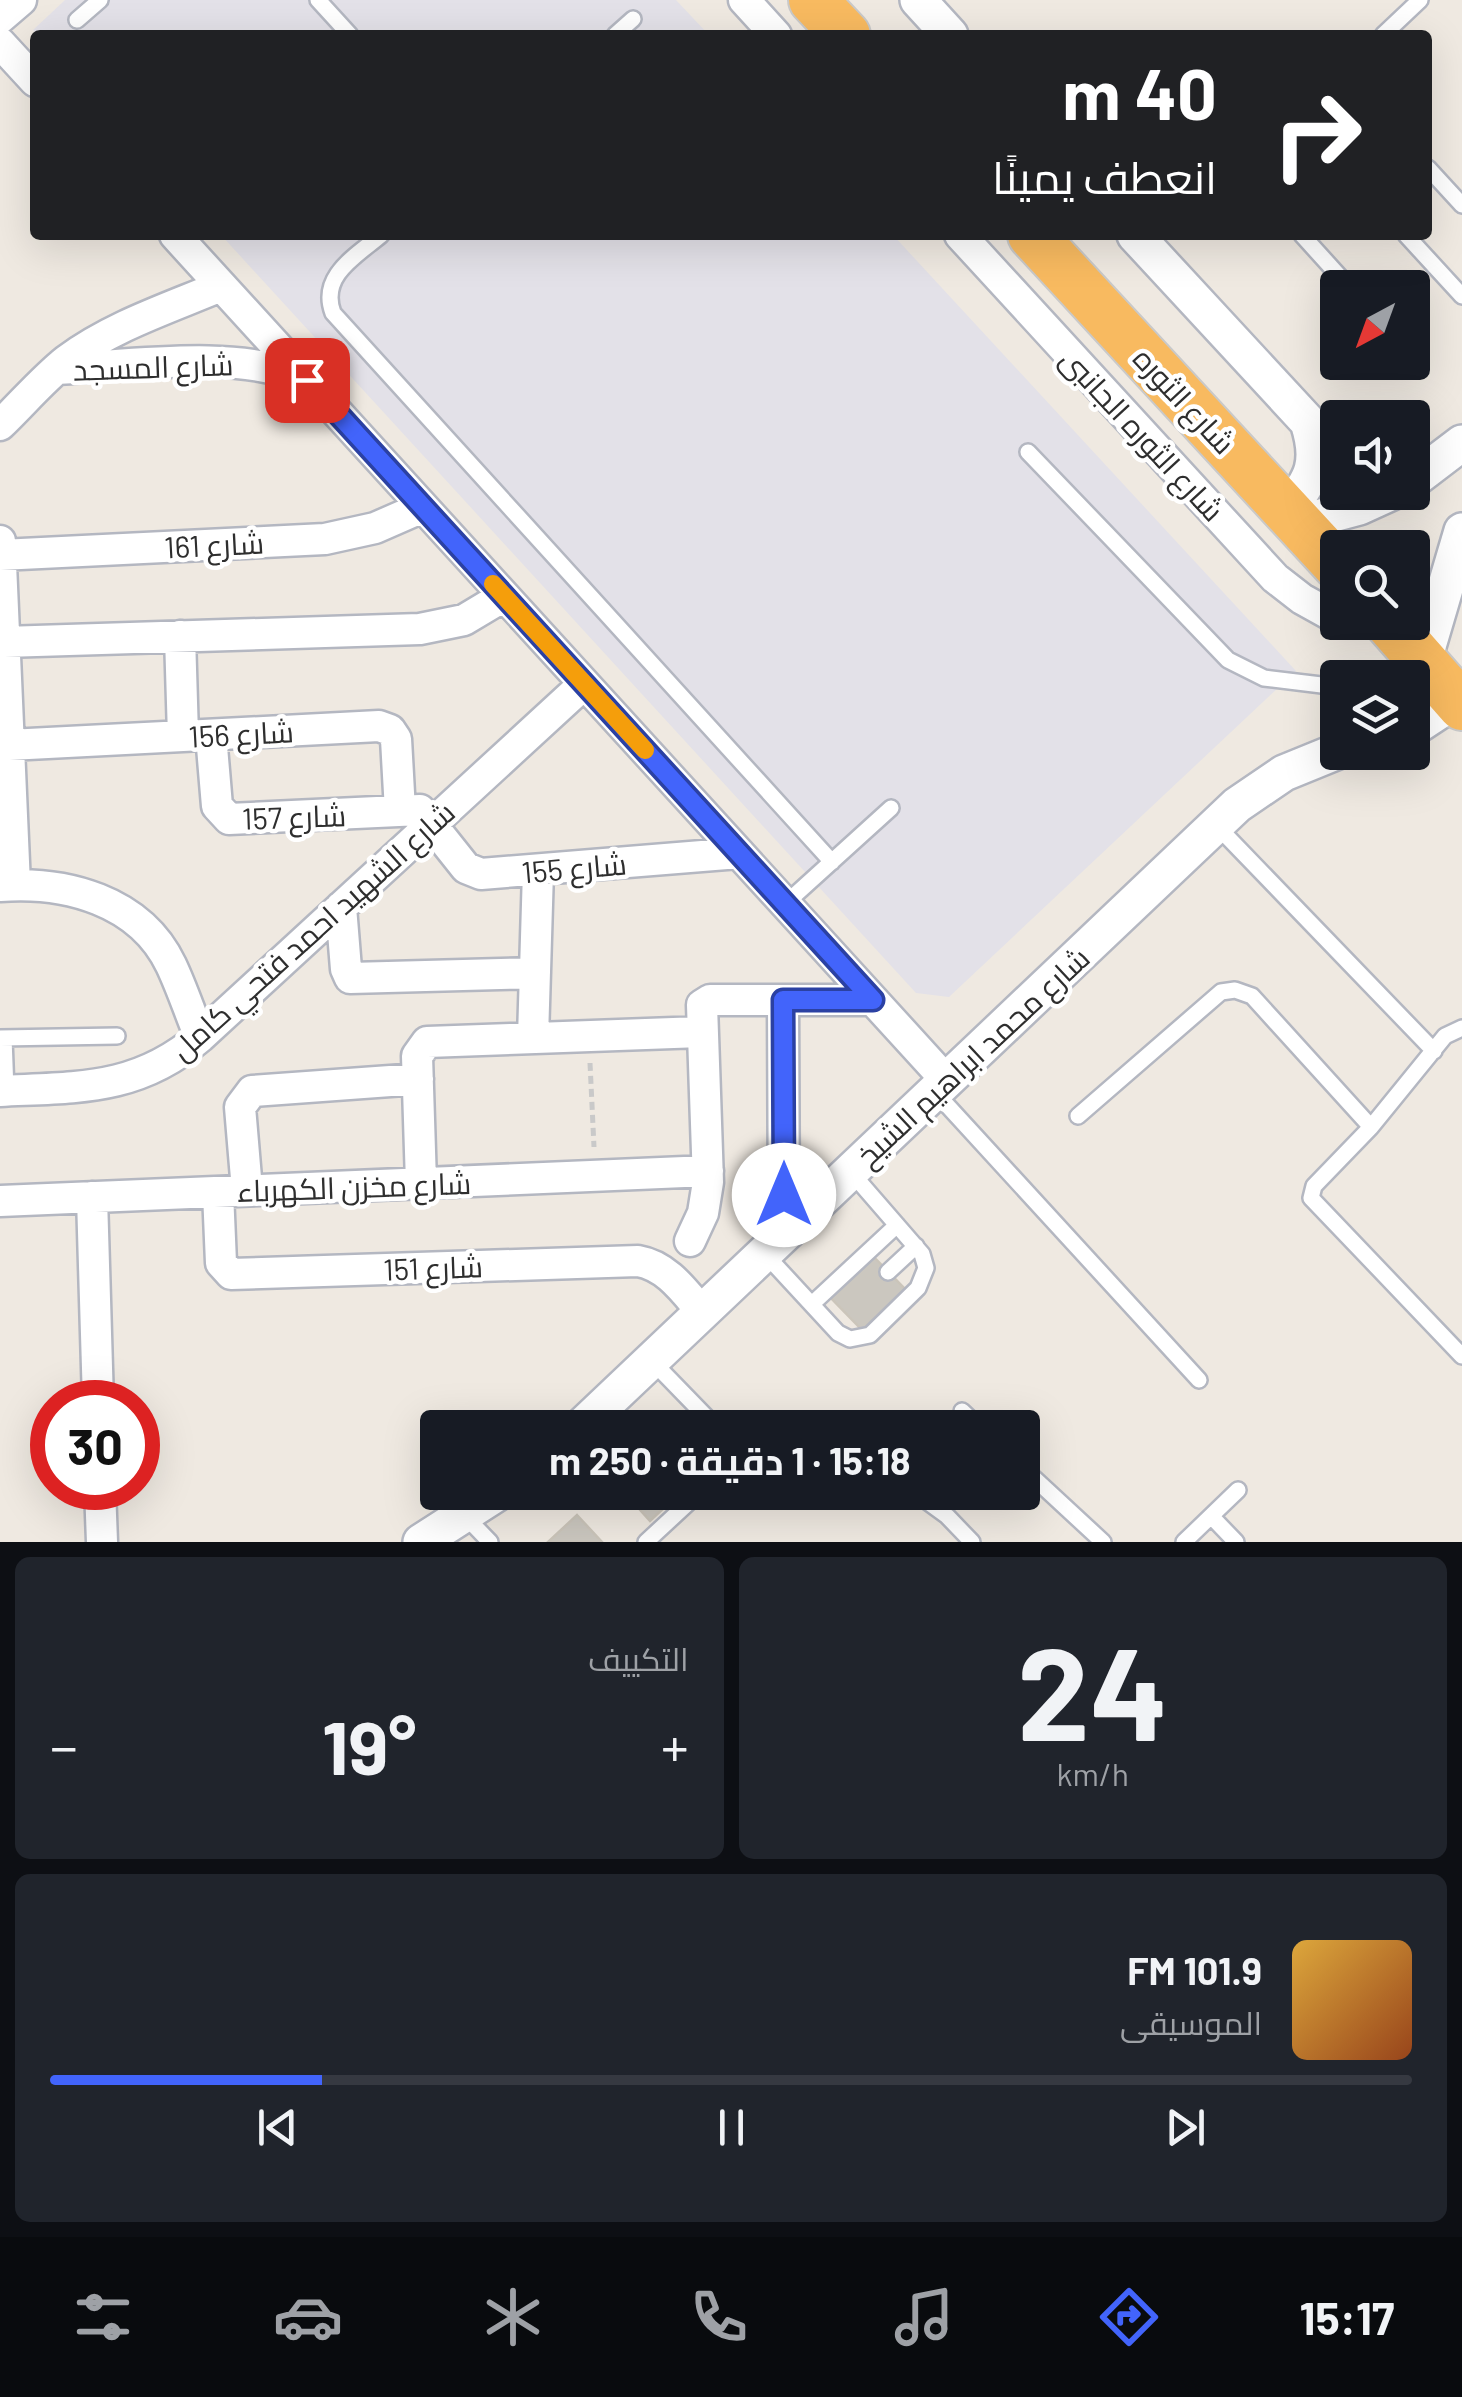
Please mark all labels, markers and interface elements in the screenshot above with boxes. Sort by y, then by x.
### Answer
text: 40 m [1062,50,1217,134]
icon: right [1252,70,1382,200]
text: انعطف يمينًا [992,149,1217,203]
north arrow [1320,270,1430,380]
map controls [1320,270,1430,770]
pin [265,338,350,423]
street label: شارع الثوره [1124,339,1243,463]
street label: شارع الثوره الجانبى [1051,340,1232,530]
street label: شارع المسجد [72,345,234,391]
icon: arrive [280,353,335,408]
button: sound [1320,400,1430,510]
street label: شارع 161 [163,523,265,569]
button: search [1320,530,1430,640]
button: layers [1320,660,1430,770]
street label: شارع 156 [187,712,295,758]
street label: شارع الشهيد احمد فتحي كامل [163,793,466,1072]
street label: شارع 157 [241,796,347,840]
street label: شارع 155 [520,844,628,894]
street label: شارع محمد ابراهيم الشيخ [848,939,1099,1176]
position arrow [732,1143,836,1247]
street label: شارع مخزن الكهرباء [236,1164,472,1212]
street label: شارع 151 [383,1247,484,1291]
speed limit sign: 30 [30,1380,160,1510]
text: 15:18 · 1 دقيقة · 250 m [549,1437,911,1483]
text: 24 [1017,1611,1168,1767]
text: التكييف [588,1639,689,1677]
text: 19° [322,1700,417,1790]
text: − [50,1712,78,1778]
text: + [661,1712,688,1778]
text: km/h [1057,1754,1129,1792]
text: 101.9 FM [1127,1947,1262,1993]
text: الموسيقى [1120,2003,1262,2041]
icon: previous [250,2100,305,2155]
icon: pause [704,2100,759,2155]
icon: next [1158,2100,1213,2155]
icon: filters [68,2282,138,2352]
icon: car [273,2282,343,2352]
icon: climate [478,2282,548,2352]
icon: phone [684,2282,754,2352]
icon: music [889,2282,959,2352]
icon: directions [1094,2282,1164,2352]
text: 15:17 [1300,2290,1394,2344]

